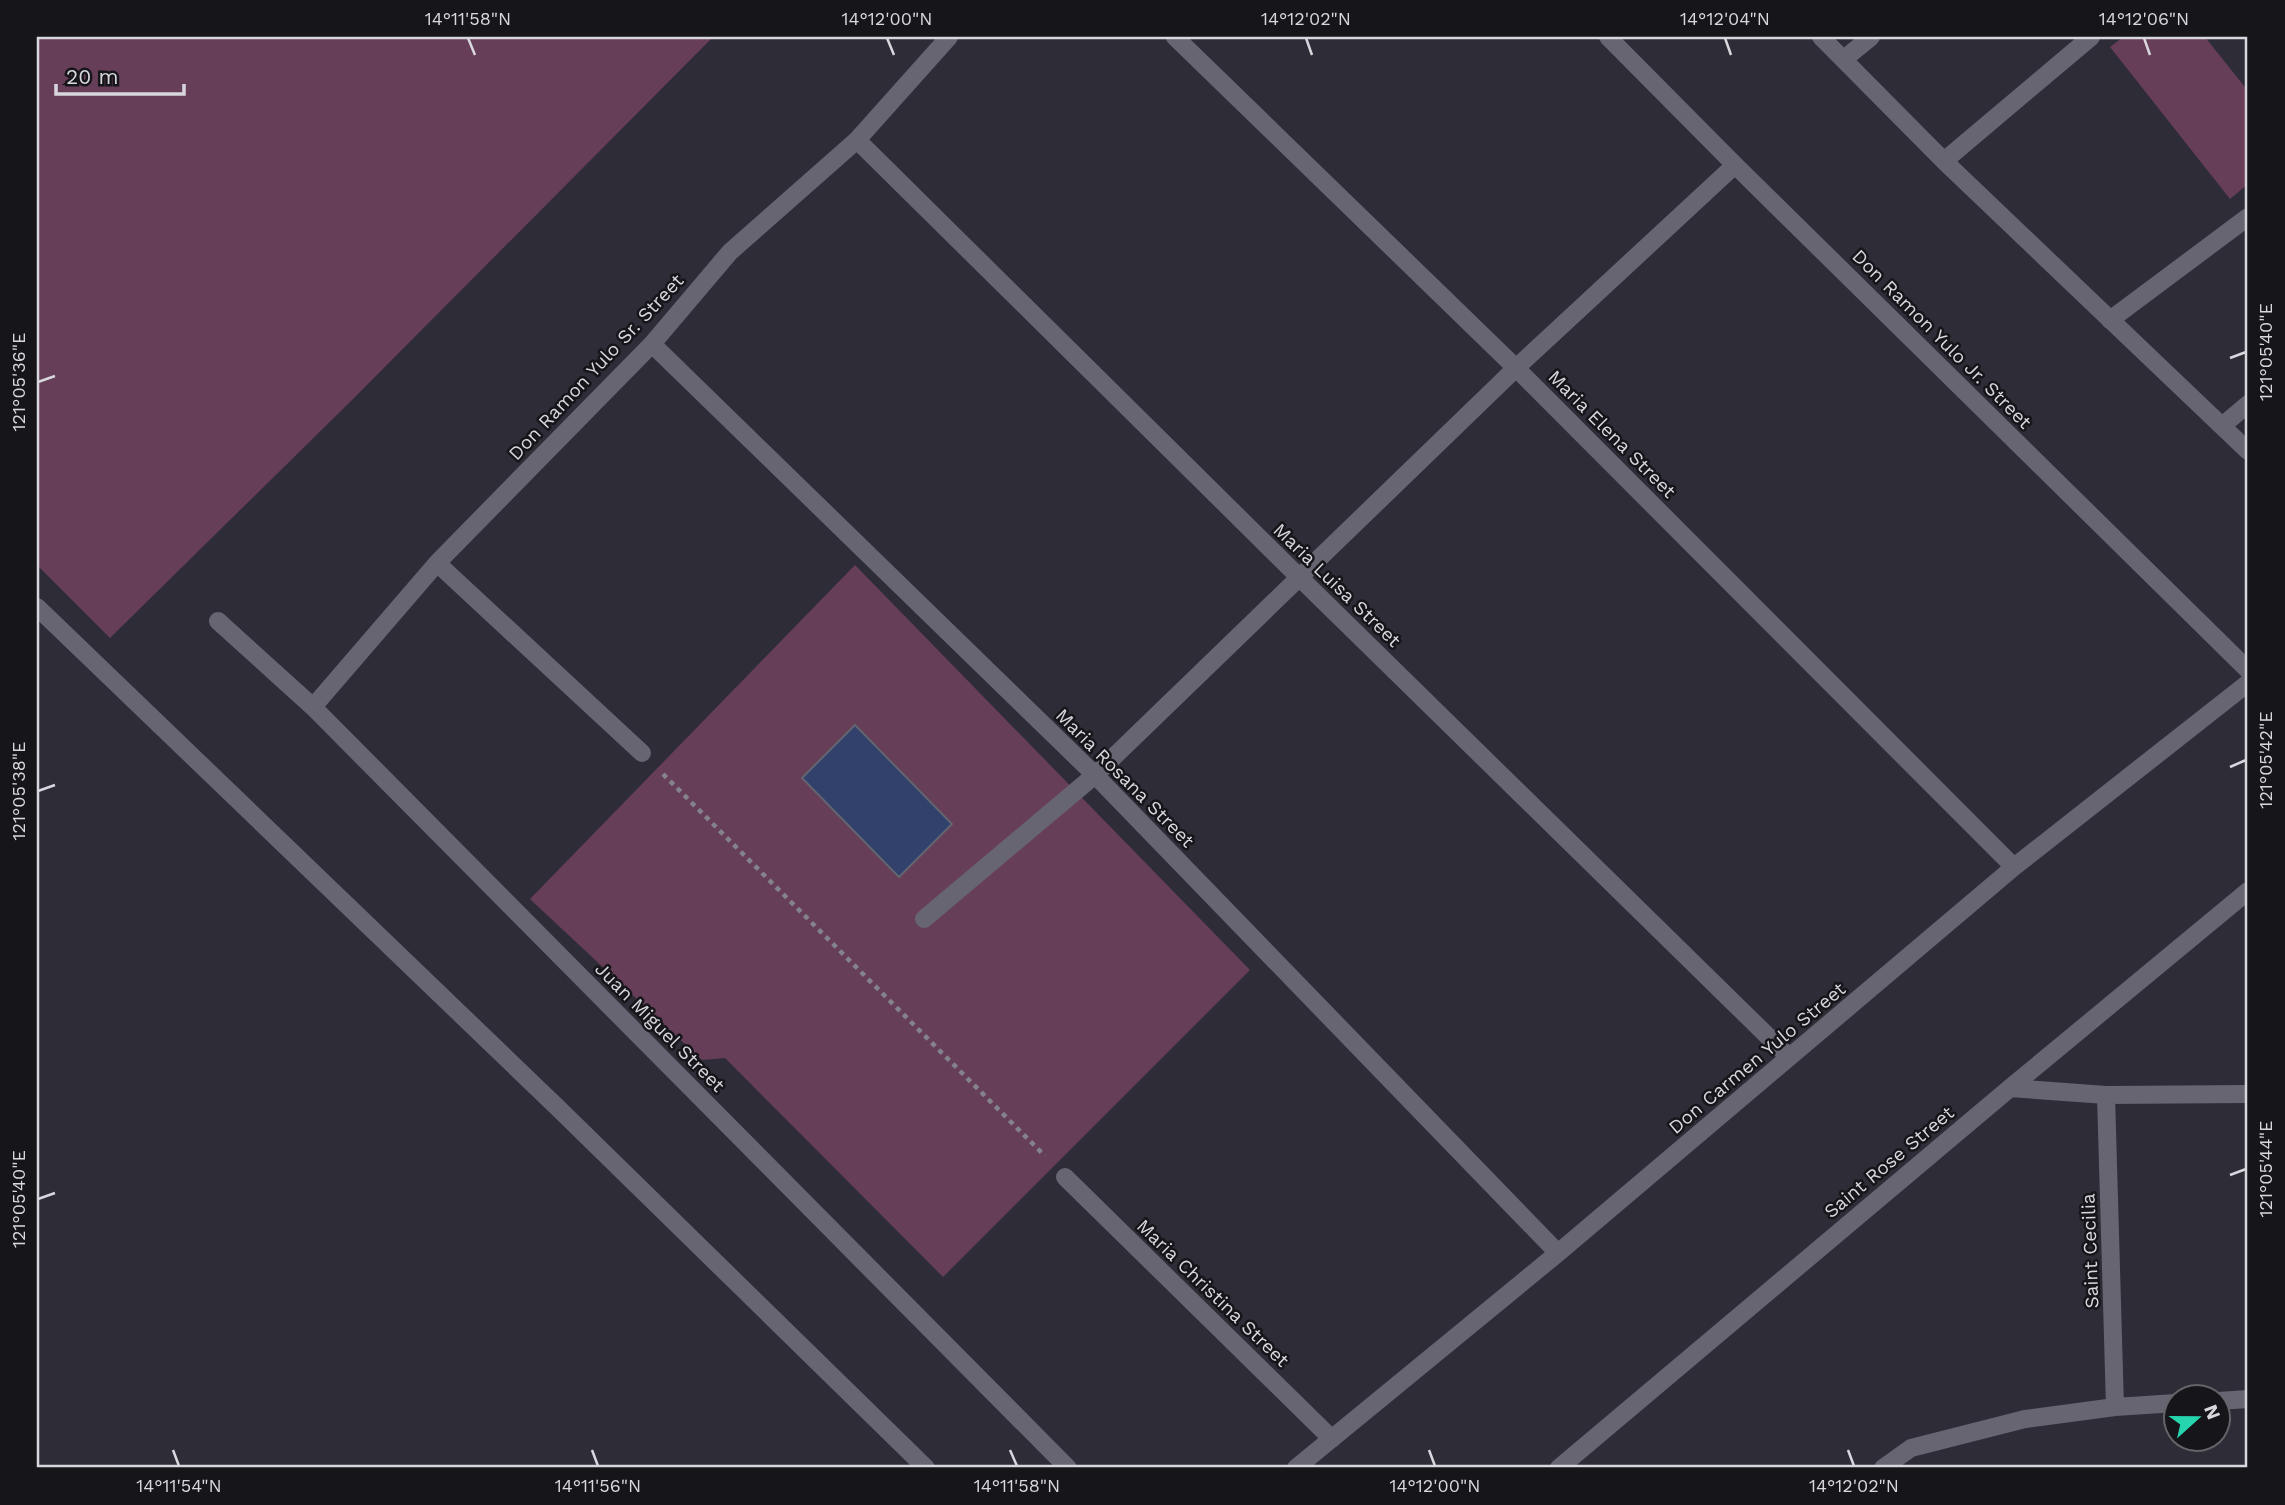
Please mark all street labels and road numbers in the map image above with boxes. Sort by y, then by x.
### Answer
street label: Don Ramon Yulo Jr. Street [1848,245,2036,433]
street label: Don Ramon Yulo Sr. Street [504,269,688,465]
street label: Maria Elena Street [1543,365,1681,503]
street label: Maria Luisa Street [1268,518,1406,652]
street label: Maria Rosana Street [1051,704,1199,852]
street label: Juan Miguel Street [590,957,730,1097]
street label: Don Carmen Yulo Street [1664,977,1850,1139]
street label: Saint Rose Street [1819,1101,1959,1223]
street label: Saint Cecilia [2076,1193,2104,1309]
street label: Maria Christina Street [1132,1214,1294,1372]

